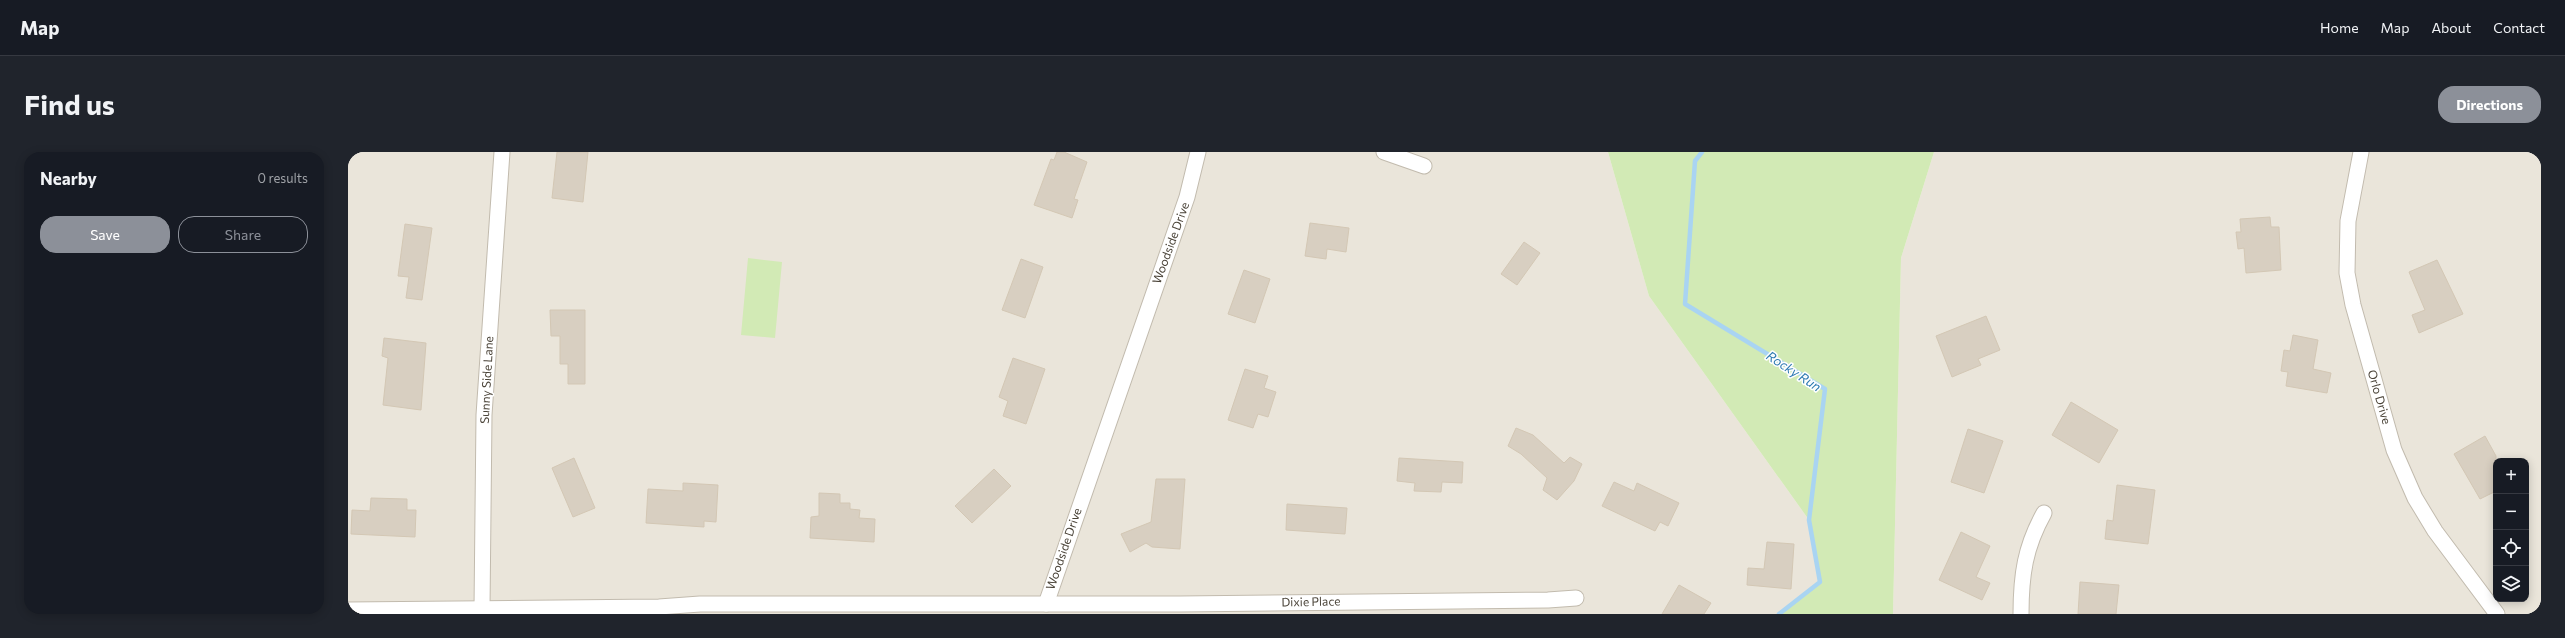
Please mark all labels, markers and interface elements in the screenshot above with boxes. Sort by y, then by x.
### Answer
text: Map [20,16,59,39]
text: Home [2320,19,2359,36]
text: Map [2381,19,2409,36]
text: About [2431,19,2471,36]
text: Contact [2493,19,2545,36]
button: Directions [2438,86,2541,123]
text: Find us [24,87,115,121]
text: Nearby [40,168,97,189]
text: 0 results [257,170,308,186]
street label: Woodside Drive [1149,200,1191,285]
button: Save [40,216,170,253]
button: Share [178,216,308,253]
street label: Sunny Side Lane [477,336,495,424]
water label: Rocky Run [1764,347,1824,395]
street label: Orlo Drive [2365,368,2394,426]
map controls [2493,458,2529,602]
button: + [2493,458,2529,494]
button: − [2493,494,2529,530]
street label: Woodside Drive [1042,506,1084,591]
button: locate [2493,530,2529,566]
button: layers [2493,566,2529,602]
street label: Dixie Place [1281,593,1341,609]

